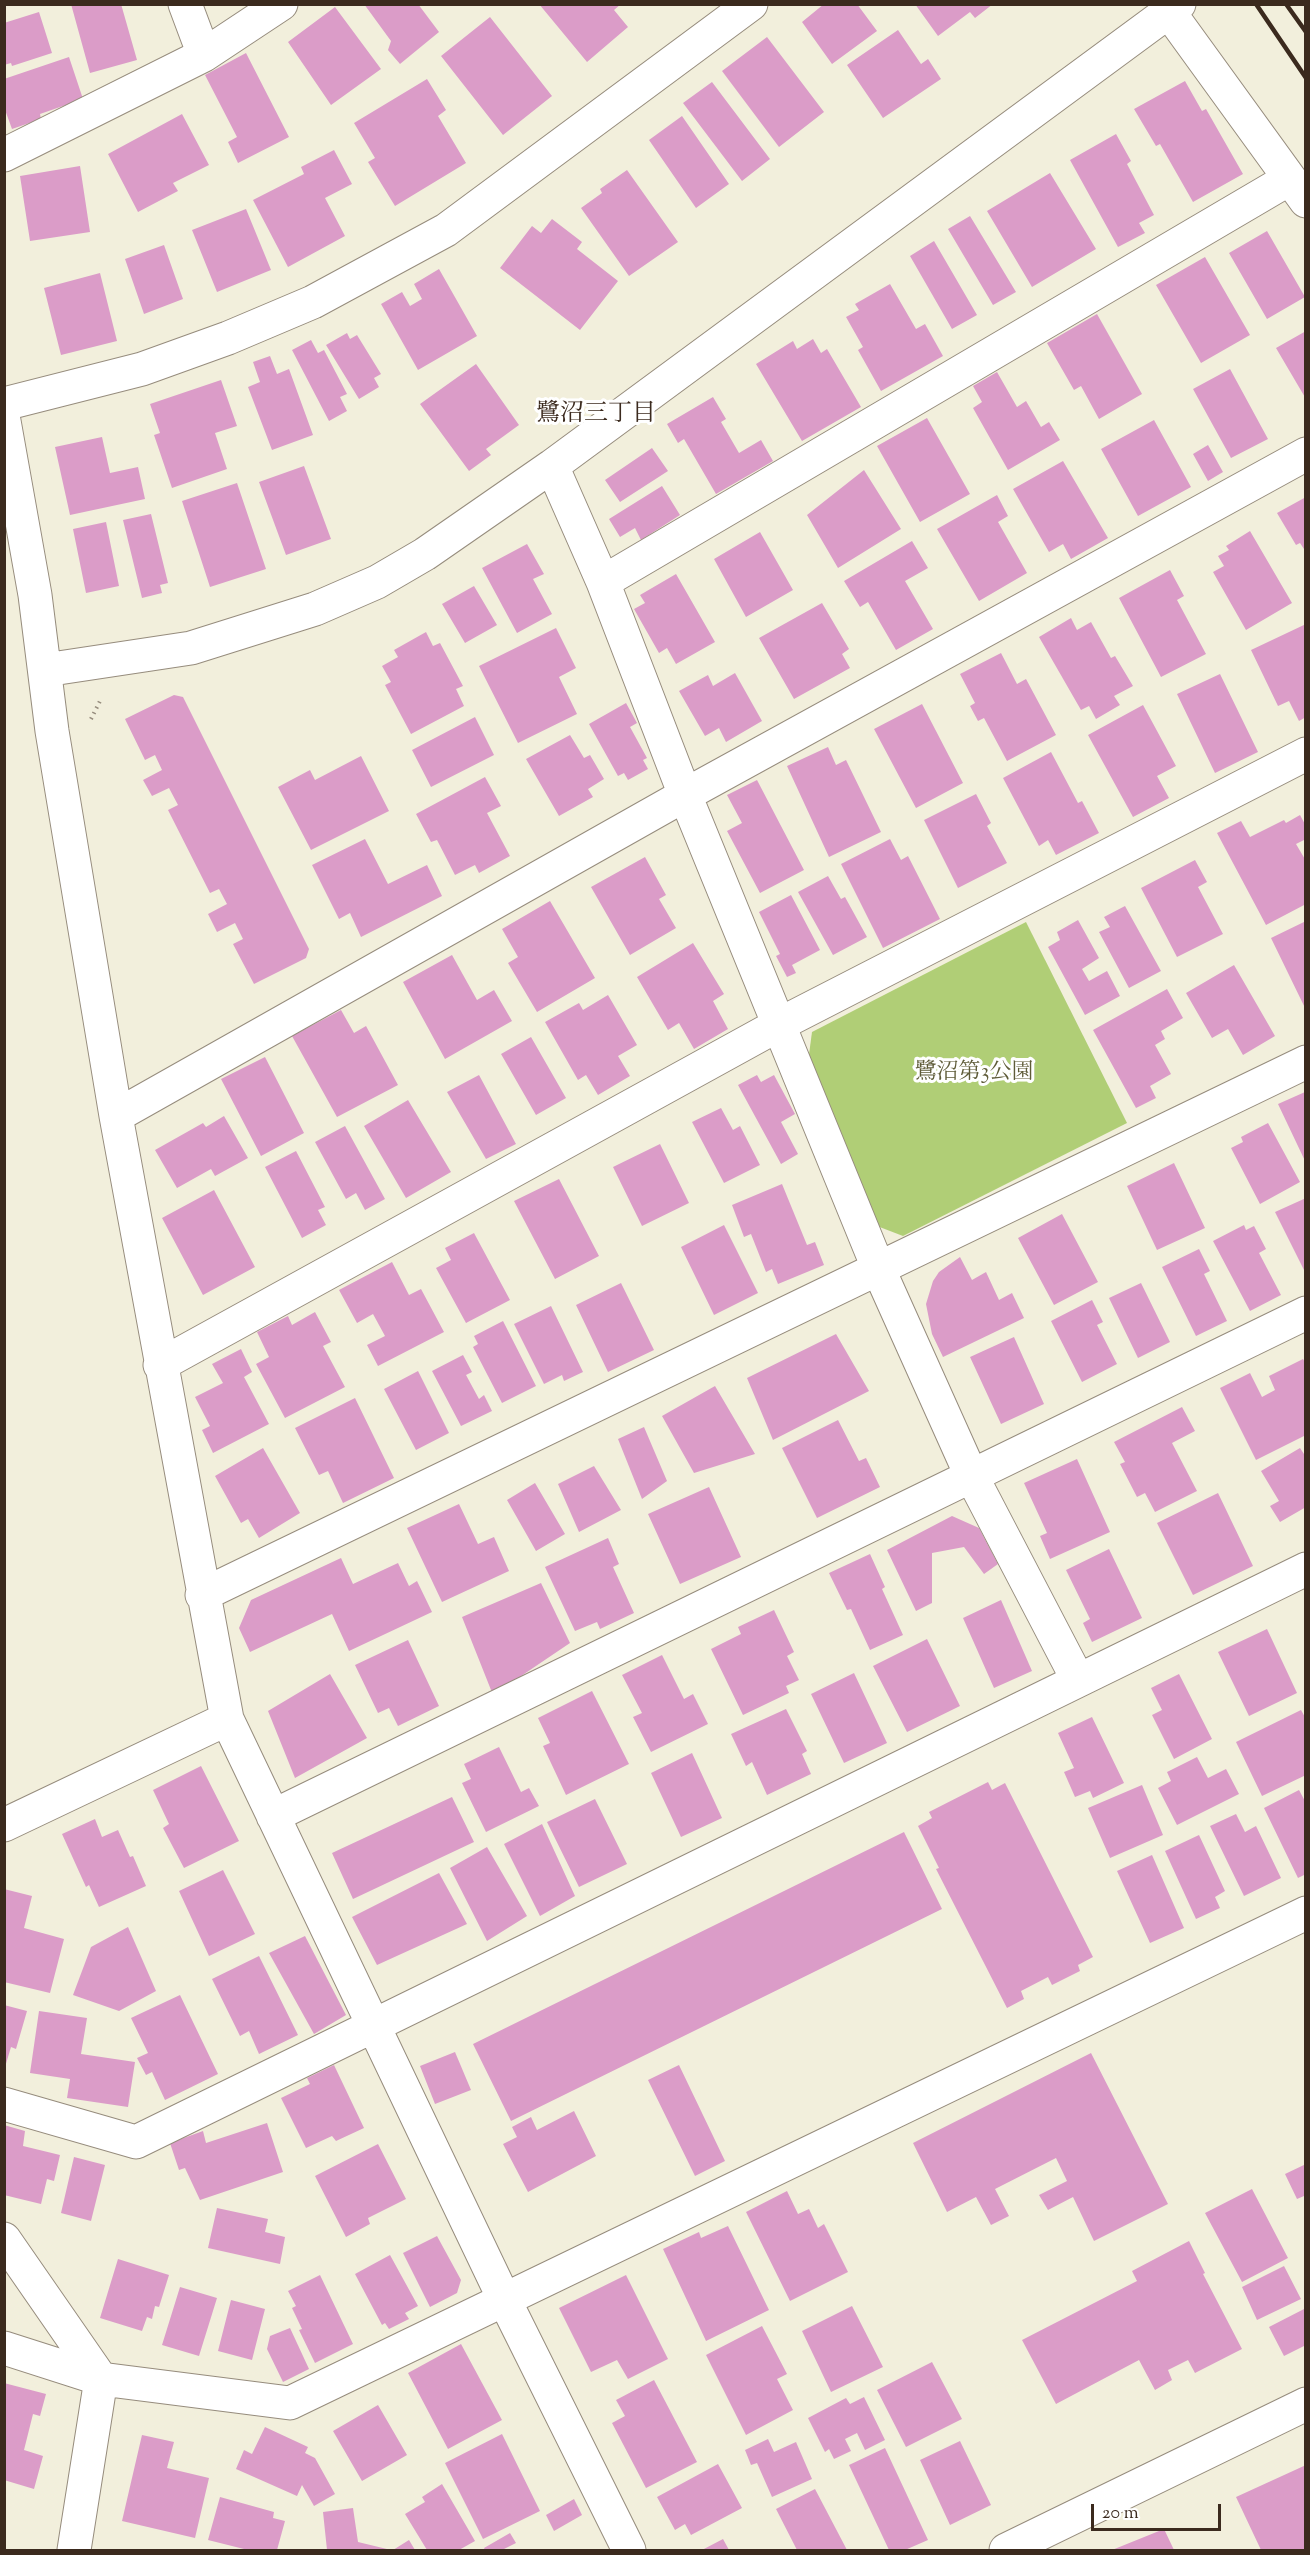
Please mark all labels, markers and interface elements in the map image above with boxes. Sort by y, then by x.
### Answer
district label: 鷺沼三丁目 [536,402,656,430]
park label: 鷺沼第3公園 [915,1061,1033,1087]
scale bar [1094,2492,1224,2530]
text: 20 m [1102,2501,1139,2527]

